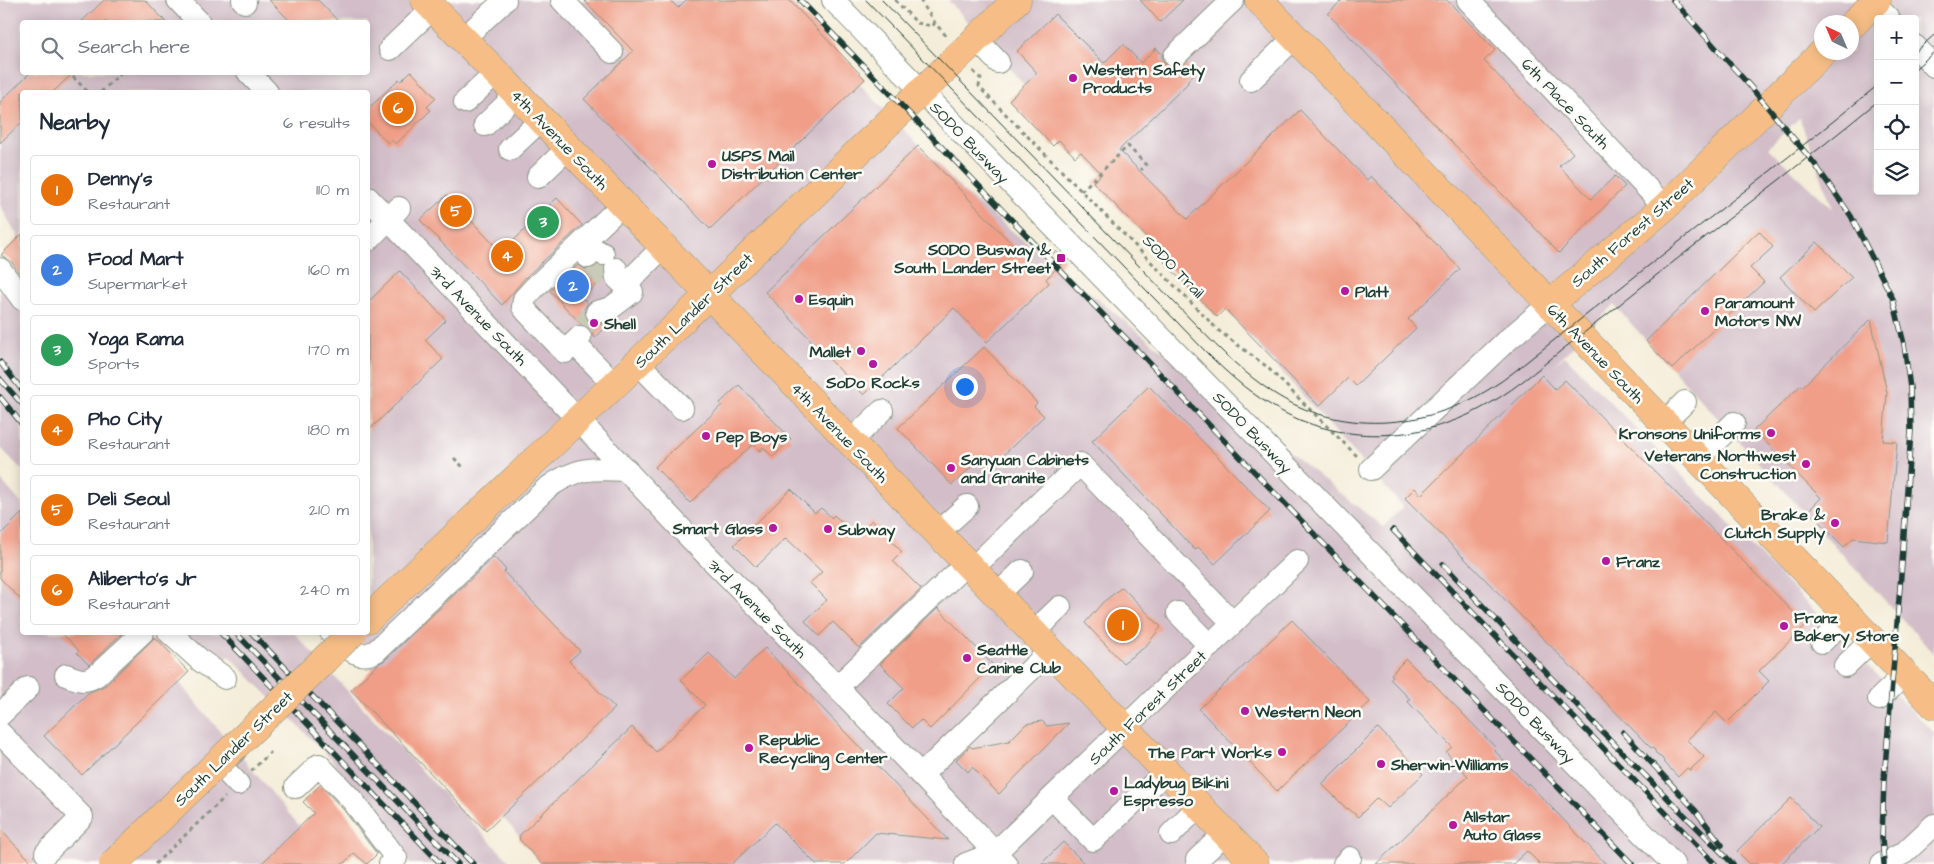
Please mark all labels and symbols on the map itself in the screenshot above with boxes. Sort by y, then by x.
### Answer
north arrow [1814,15,1859,60]
street label: 6th Place South [1516,53,1614,154]
place label: Western Safety Products [1082,59,1205,99]
marker: Western Safety Products [1067,72,1079,84]
street label: 4th Avenue South [506,85,613,195]
pin: 6 [382,89,414,127]
street label: SODO Busway [924,97,1014,189]
place label: USPS Mail Distribution Center [722,145,862,185]
marker: USPS Mail Distribution Center [706,158,718,170]
street label: South Forest Street [1567,173,1699,292]
pin: 5 [440,192,472,230]
pin: 3 [527,203,559,241]
street label: SODO Trail [1137,230,1209,303]
pin: 4 [491,237,523,275]
place label: SODO Busway & South Lander Street [893,239,1052,279]
street label: South Lander Street [630,248,758,373]
marker: SODO Busway & South Lander Street [1055,252,1067,264]
street label: 3rd Avenue South [425,261,532,371]
pin: 2 [557,267,589,305]
place label: Platt [1355,281,1389,303]
marker: Platt [1339,285,1351,297]
place label: Esquin [809,289,853,311]
place label: Paramount Motors NW [1715,292,1802,332]
marker: Esquin [793,293,805,305]
street label: 6th Avenue South [1542,299,1649,409]
marker: Paramount Motors NW [1699,305,1711,317]
place label: Shell [603,313,636,335]
marker: Shell [588,317,600,329]
place label: Mallet [809,341,852,363]
marker: Mallet [855,345,867,357]
marker: SoDo Rocks [867,358,879,370]
place label: SoDo Rocks [825,372,920,394]
your location [952,374,978,400]
street label: 4th Avenue South [786,378,893,488]
street label: SODO Busway [1207,387,1297,479]
place label: Kronsons Uniforms [1619,423,1761,445]
place label: Pep Boys [716,426,787,449]
marker: Kronsons Uniforms [1765,427,1777,439]
marker: Pep Boys [700,430,712,442]
place label: Veterans Northwest Construction [1643,445,1797,485]
place label: Sanyuan Cabinets and Granite [960,449,1089,489]
marker: Veterans Northwest Construction [1800,458,1812,470]
marker: Sanyuan Cabinets and Granite [945,462,957,474]
place label: Brake & Clutch Supply [1725,504,1826,545]
marker: Brake & Clutch Supply [1829,517,1841,529]
place label: Smart Glass [672,518,763,540]
place label: Subway [837,519,895,542]
marker: Smart Glass [767,522,779,534]
marker: Subway [822,523,834,535]
place label: Franz [1616,551,1661,573]
street label: 3rd Avenue South [703,554,812,663]
marker: Franz [1600,555,1612,567]
pin: 1 [1107,606,1139,644]
place label: Franz Bakery Store [1794,607,1900,648]
marker: Franz Bakery Store [1778,620,1790,632]
place label: Seattle Canine Club [976,639,1061,679]
street label: South Forest Street [1084,645,1212,770]
marker: Seattle Canine Club [961,652,973,664]
street label: SODO Busway [1490,677,1580,769]
street label: South Lander Street [170,686,298,811]
place label: Western Neon [1254,701,1361,723]
marker: Western Neon [1239,705,1251,717]
place label: Republic Recycling Center [759,729,888,771]
marker: Republic Recycling Center [743,742,755,754]
place label: The Part Works [1147,742,1272,764]
marker: The Part Works [1276,746,1288,758]
place label: Sherwin-Williams [1390,754,1509,776]
marker: Sherwin-Williams [1375,758,1387,770]
place label: Ladybug Bikini Espresso [1124,772,1229,812]
marker: Ladybug Bikini Espresso [1108,785,1120,797]
place label: Allstar Auto Glass [1463,806,1541,846]
marker: Allstar Auto Glass [1447,819,1459,831]

